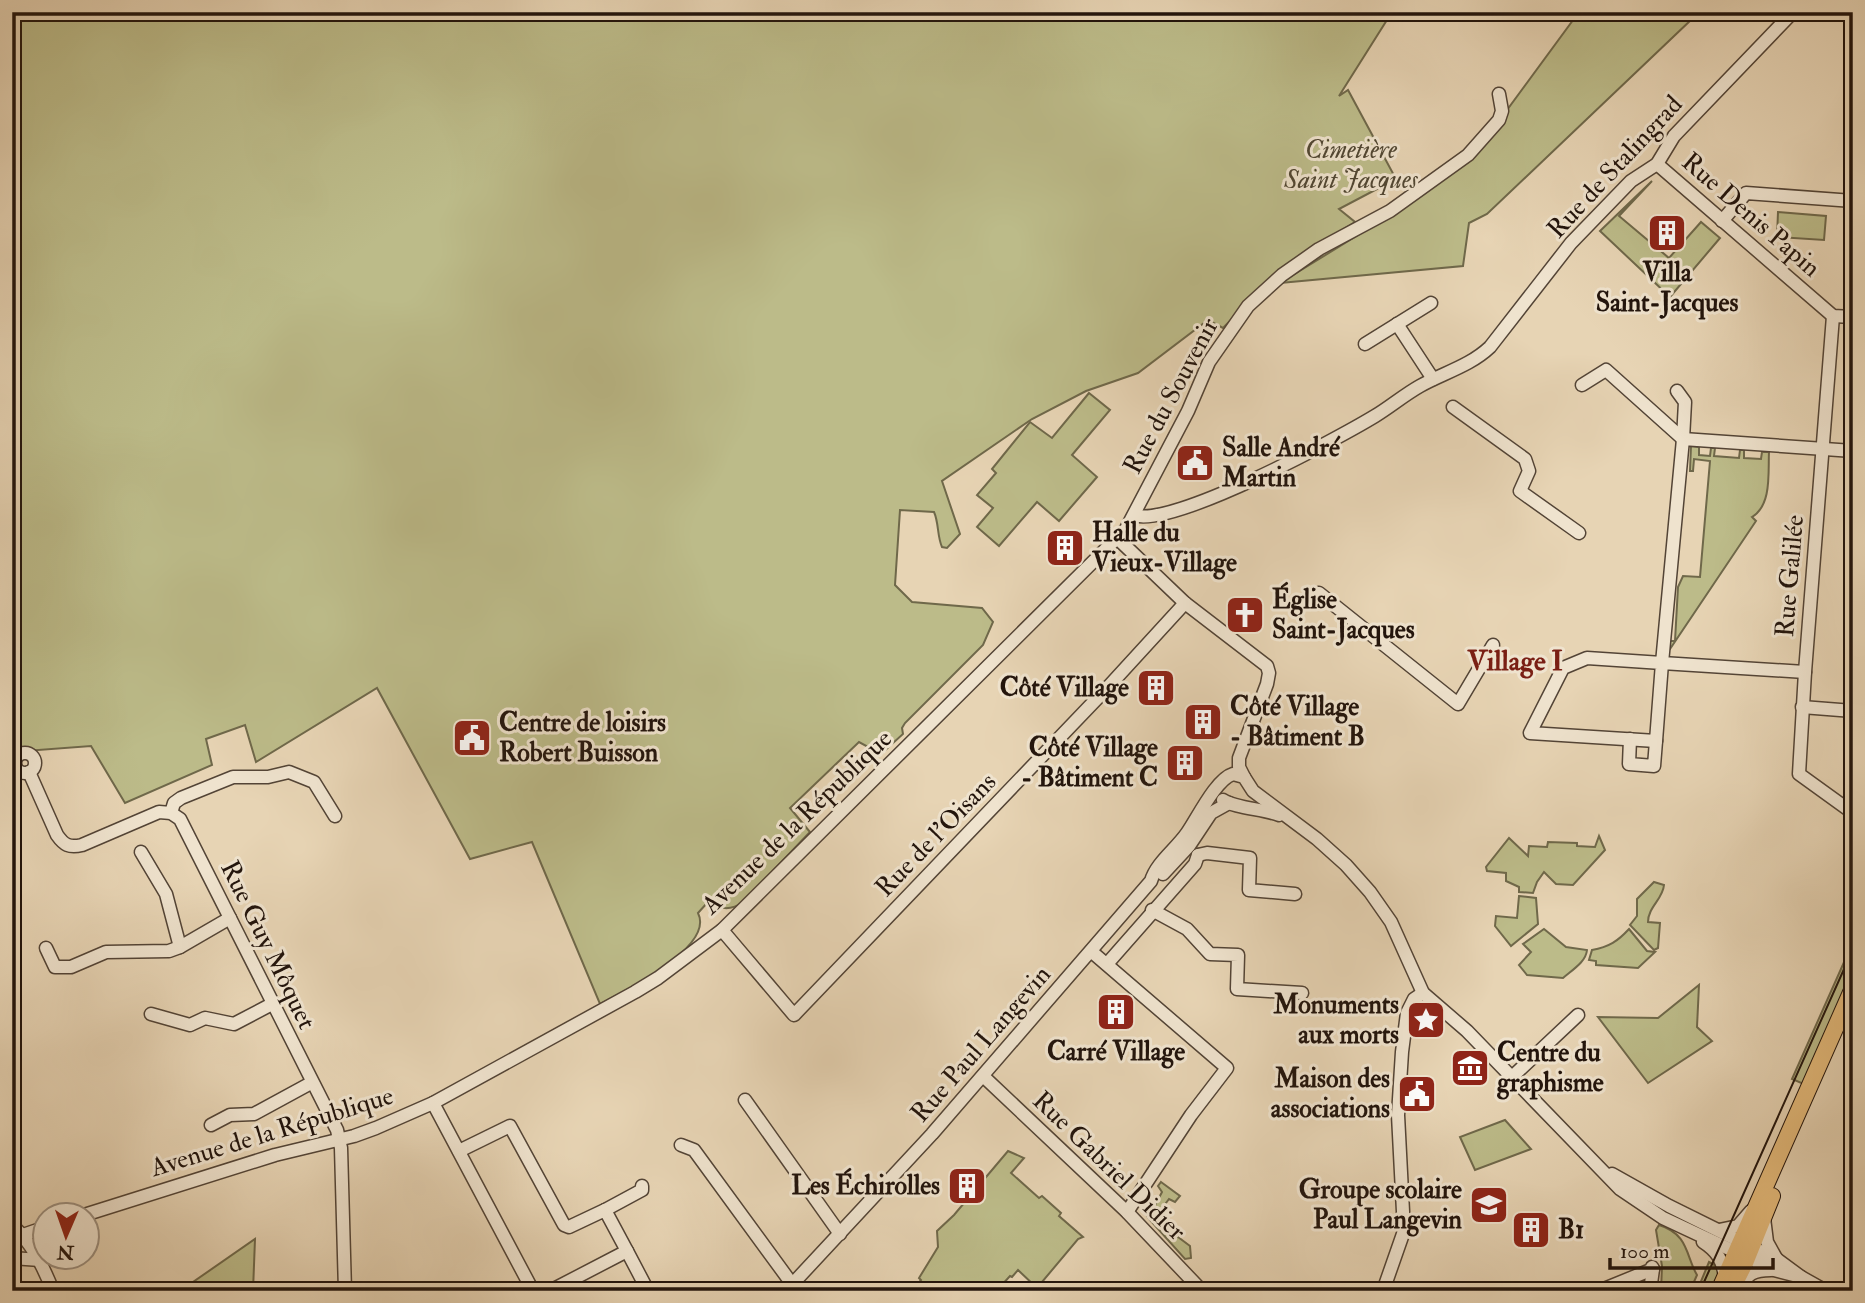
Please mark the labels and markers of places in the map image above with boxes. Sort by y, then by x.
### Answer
building icon: Villa Saint-Jacques [1646,212,1688,254]
place label: Villa Saint-Jacques [1596,257,1738,320]
place label: Salle André Martin [1221,432,1341,494]
public building icon: Salle André Martin [1174,442,1216,484]
place label: Halle du Vieux-Village [1091,517,1237,580]
building icon: Halle du Vieux-Village [1044,527,1086,569]
place label: Église Saint-Jacques [1272,581,1415,647]
church icon: Église Saint-Jacques [1224,594,1266,636]
building icon: Côté Village [1135,667,1177,709]
place label: Côté Village [1000,672,1129,705]
place label: Côté Village - Bâtiment B [1230,691,1365,753]
building icon: Côté Village - Bâtiment B [1182,701,1224,743]
place label: Centre de loisirs Robert Buisson [499,707,666,769]
public building icon: Centre de loisirs Robert Buisson [451,717,493,759]
place label: Côté Village - Bâtiment C [1021,732,1158,794]
building icon: Côté Village - Bâtiment C [1164,742,1206,784]
place label: Monuments aux morts [1273,989,1399,1051]
building icon: Carré Village [1095,991,1137,1033]
place icon: Monuments aux morts [1405,999,1447,1041]
place label: Carré Village [1047,1036,1185,1069]
place label: Centre du graphisme [1496,1037,1604,1100]
museum icon: Centre du graphisme [1449,1047,1491,1089]
place label: Maison des associations [1271,1063,1390,1125]
public building icon: Maison des associations [1396,1073,1438,1115]
building icon: Les Échirolles [946,1165,988,1207]
place label: Les Échirolles [791,1167,940,1202]
place label: Groupe scolaire Paul Langevin [1299,1174,1463,1237]
school or university icon: Groupe scolaire Paul Langevin [1468,1184,1510,1226]
building icon: B1 [1510,1209,1552,1251]
place label: B1 [1558,1214,1584,1246]

